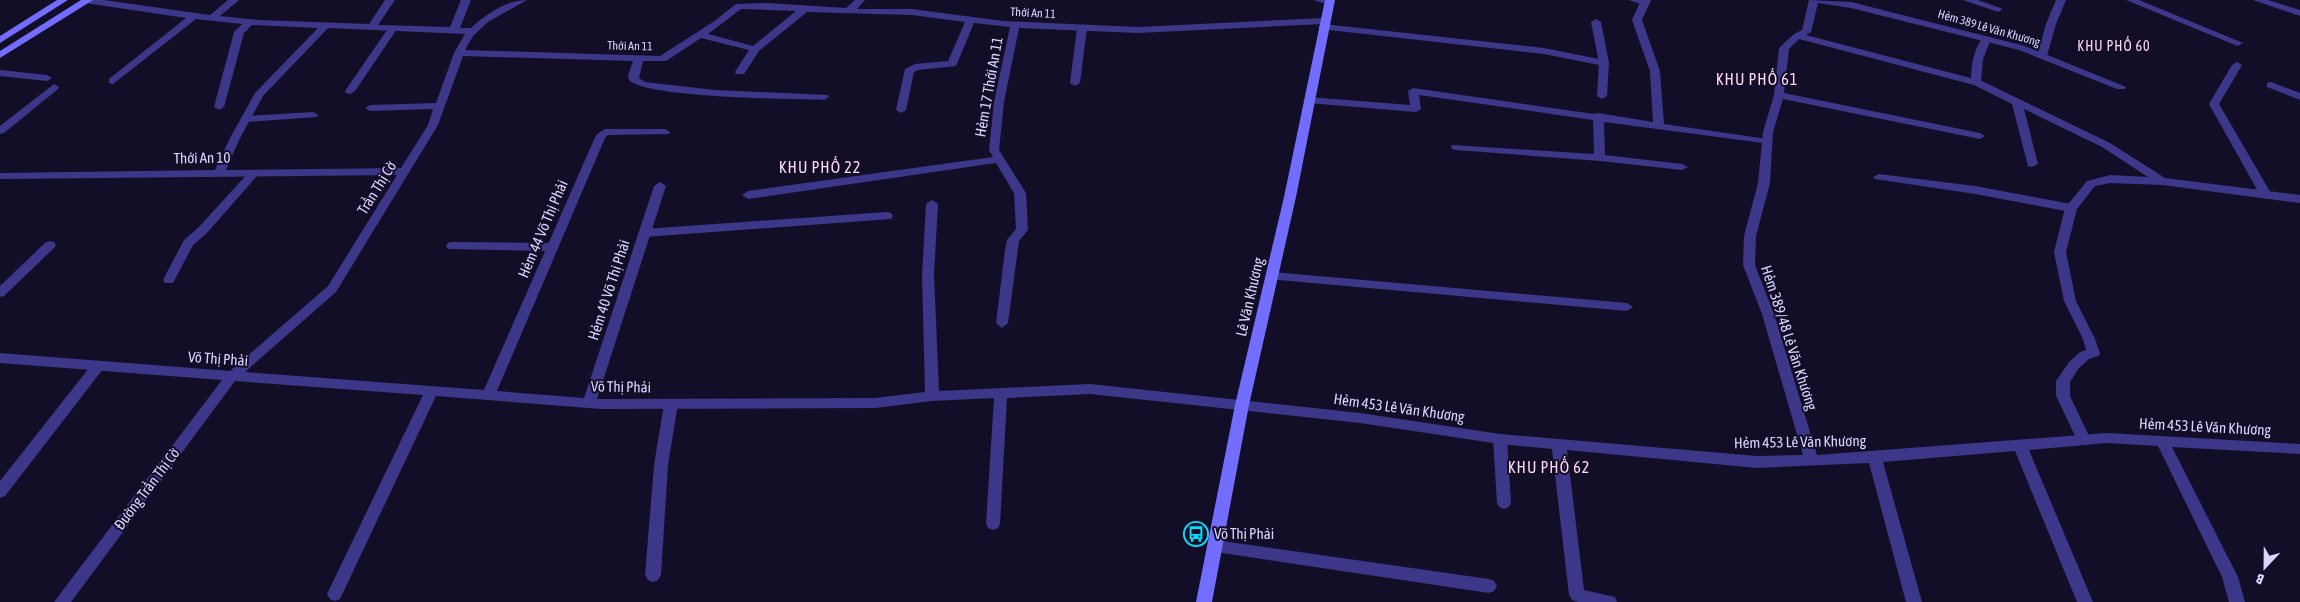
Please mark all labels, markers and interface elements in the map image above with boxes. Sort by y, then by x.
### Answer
street label: Thới An 11 [1010,5,1056,21]
street label: Hẻm 389 Lê Văn Khương [1936,7,2043,50]
street label: Hẻm 17 Thới An 11 [971,35,1006,138]
district label: KHU PHỐ 60 [2077,36,2151,54]
street label: Thới An 11 [607,39,653,53]
district label: KHU PHỐ 61 [1716,68,1798,88]
street label: Thới An 10 [173,149,231,166]
district label: KHU PHỐ 22 [779,156,861,176]
street label: Trần Thị Cờ [354,158,399,217]
street label: Hẻm 44 Võ Thị Phải [514,177,571,280]
street label: Hẻm 40 Võ Thị Phải [584,237,633,342]
street label: Lê Văn Khương [1232,255,1267,338]
street label: Hẻm 389/48 Lê Văn Khương [1758,263,1821,413]
street label: Võ Thị Phải [187,348,249,369]
street label: Võ Thị Phải [591,377,651,396]
street label: Hẻm 453 Lê Văn Khương [1332,390,1466,425]
street label: Hẻm 453 Lê Văn Khương [2139,415,2272,438]
street label: Hẻm 453 Lê Văn Khương [1734,432,1867,451]
street label: Đường Trần Thị Cờ [110,445,183,533]
district label: KHU PHỐ 62 [1508,456,1590,476]
bus stop icon: Võ Thị Phải [1183,521,1209,547]
place label: Võ Thị Phải [1214,525,1274,542]
north arrow [2240,542,2290,592]
text: B [2254,570,2266,588]

